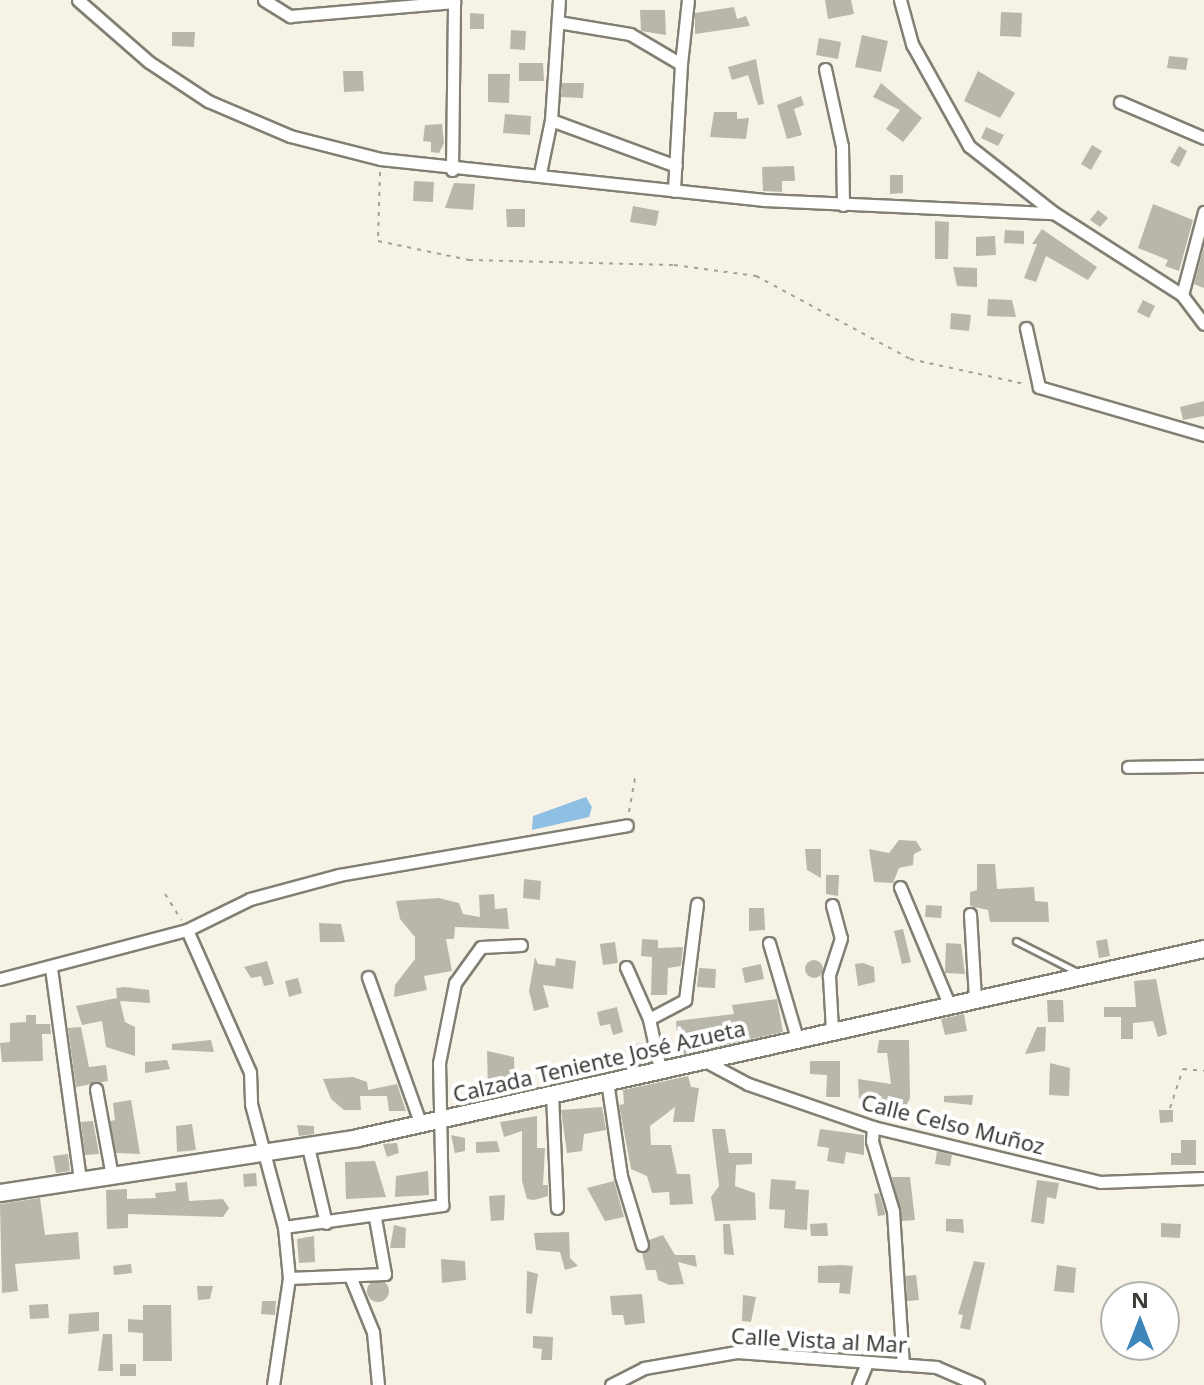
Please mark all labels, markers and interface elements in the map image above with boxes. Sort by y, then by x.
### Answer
street label: Calzada Teniente José Azueta [450,1014,748,1108]
street label: Calle Celso Muñoz [859,1088,1047,1160]
north arrow [1100,1281,1180,1361]
text: N [1131,1284,1149,1314]
street label: Calle Vista al Mar [730,1322,908,1358]

